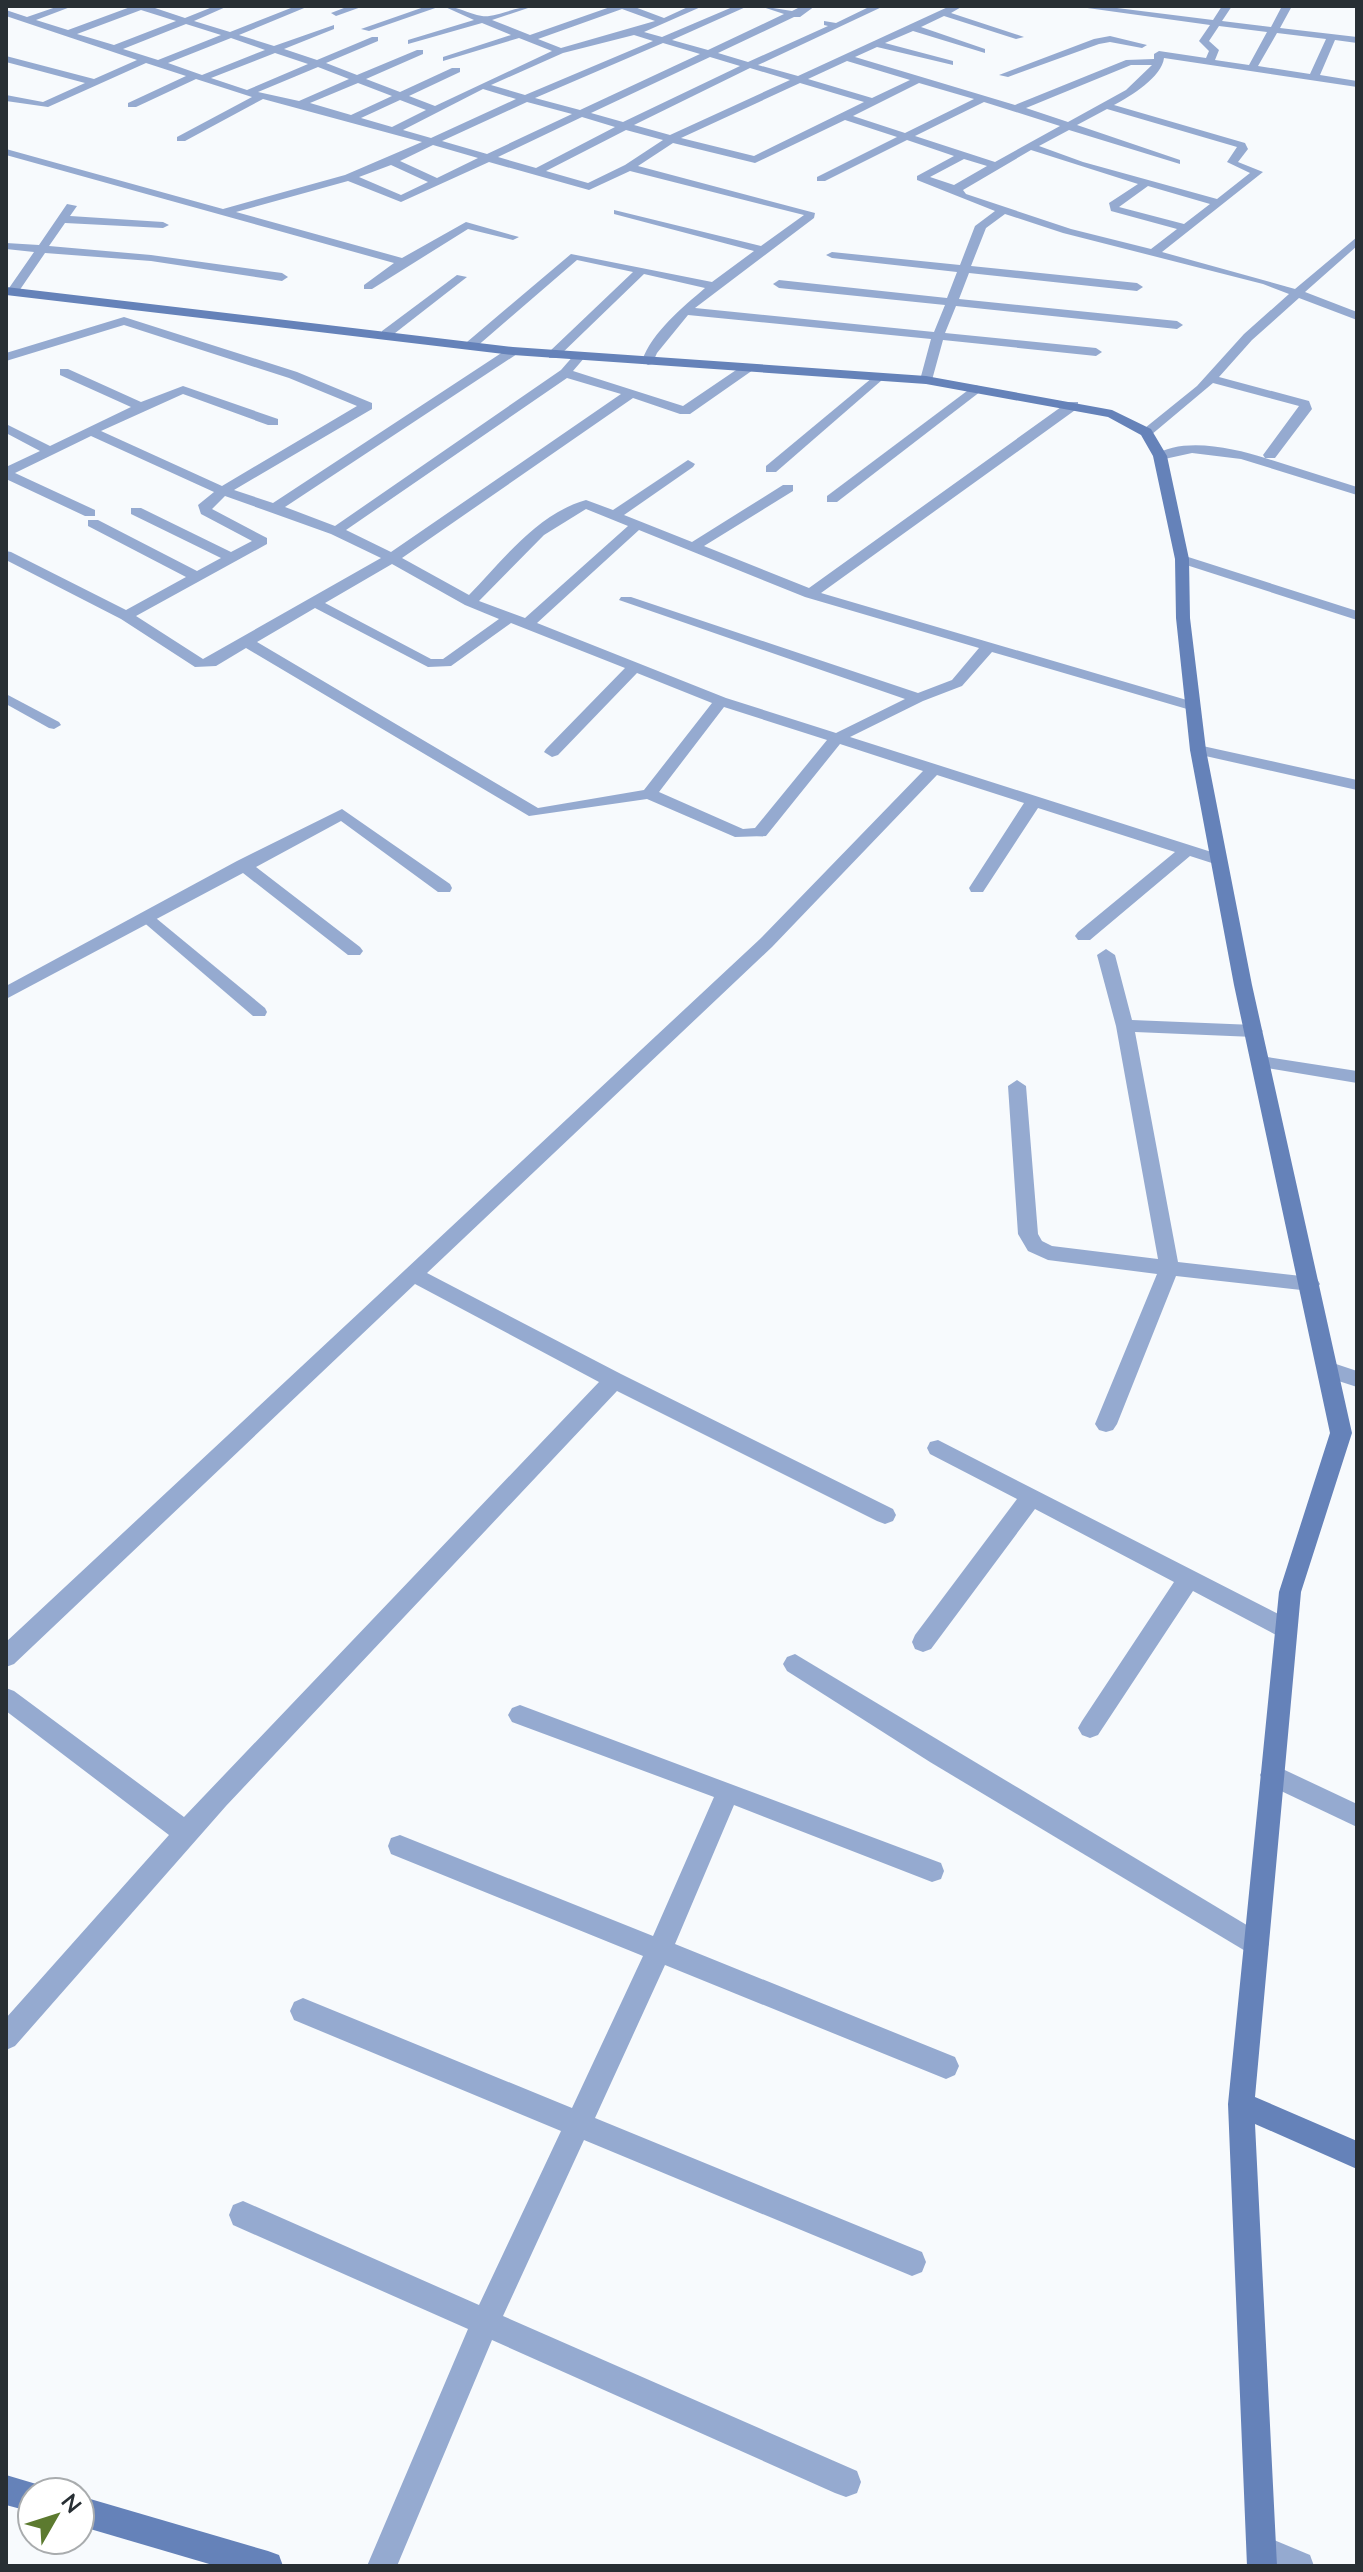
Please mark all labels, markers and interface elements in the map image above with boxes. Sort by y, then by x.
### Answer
north arrow [16,2476,96,2556]
text: N [56,2488,88,2518]

